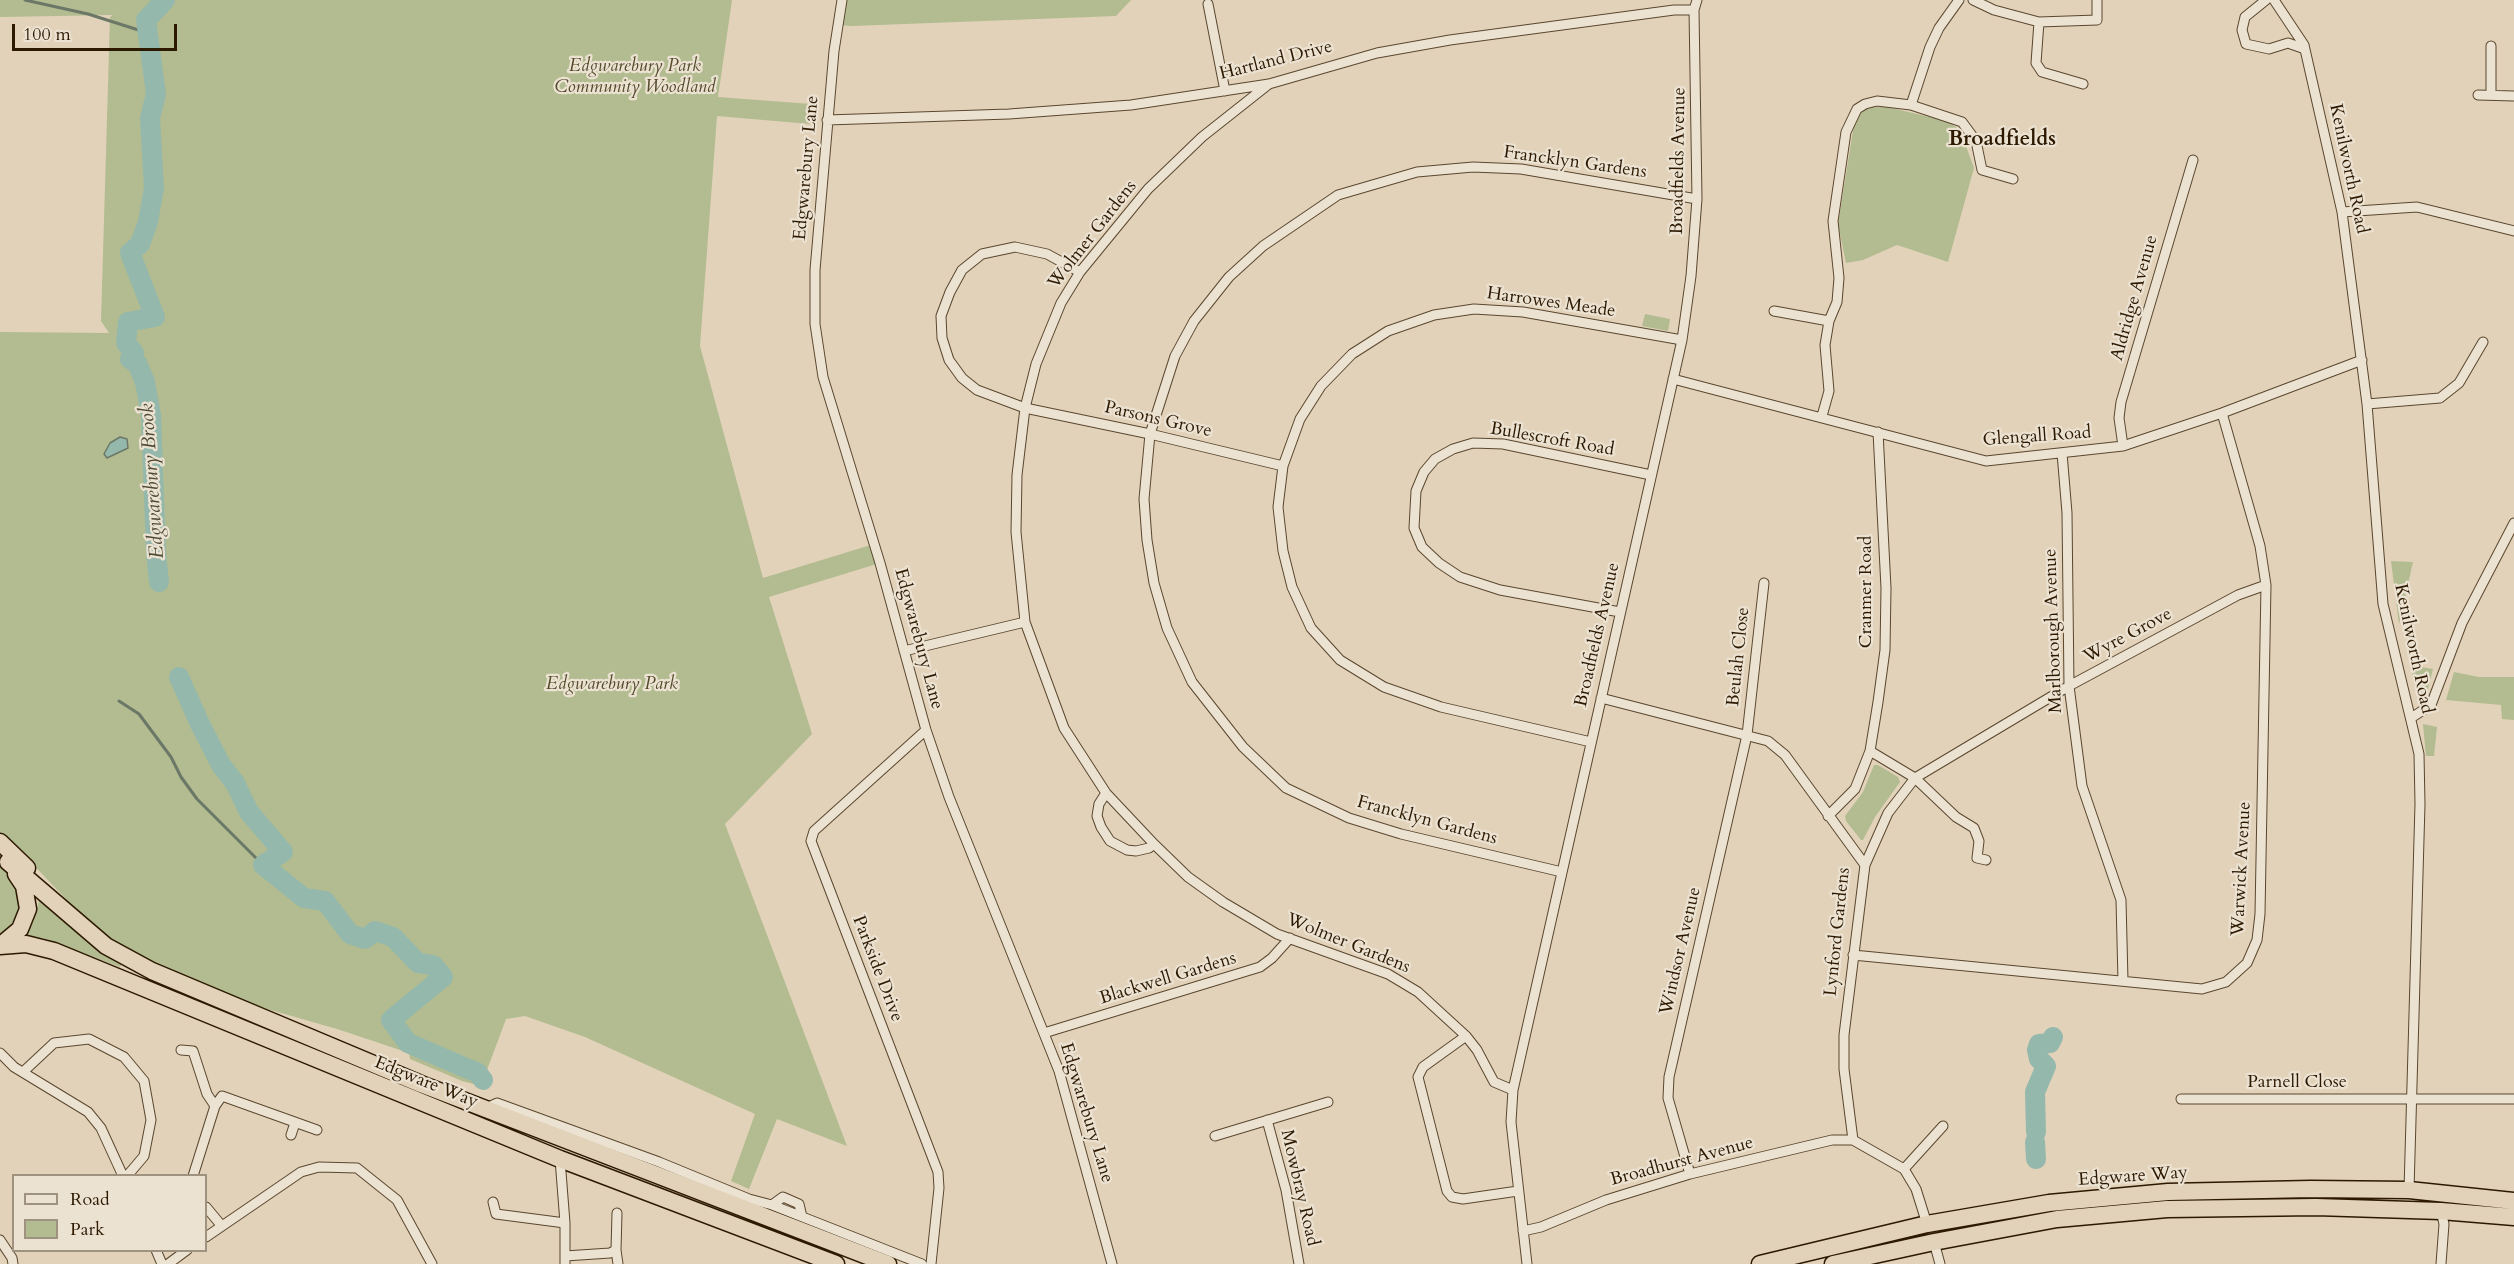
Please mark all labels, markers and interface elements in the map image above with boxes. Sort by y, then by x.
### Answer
scale bar [15,12,180,50]
text: 100 m [23,22,71,47]
street label: Hartland Drive [1217,37,1335,85]
park label: Edgwarebury Park Community Woodland [555,56,715,98]
street label: Broadfields Avenue [1667,87,1691,235]
street label: Edgwarebury Lane [790,95,824,241]
street label: Kenilworth Road [2324,102,2372,236]
district label: Broadfields [1948,127,2056,153]
street label: Francklyn Gardens [1502,142,1648,184]
street label: Wolmer Gardens [1044,177,1142,293]
street label: Aldridge Avenue [2107,233,2163,363]
street label: Harrowes Meade [1485,283,1617,323]
street label: Parsons Grove [1102,397,1214,443]
water label: Edgwarebury Brook [136,403,170,559]
street label: Bullescroft Road [1488,418,1616,462]
street label: Glengall Road [1982,422,2092,452]
street label: Cranmer Road [1856,536,1878,648]
street label: Marlborough Avenue [2040,548,2068,714]
street label: Broadfields Avenue [1571,561,1625,709]
street label: Edgwarebury Lane [889,566,947,712]
street label: Kenilworth Road [2389,582,2437,716]
street label: Wyre Grove [2080,604,2176,668]
street label: Beulah Close [1723,606,1755,708]
park label: Edgwarebury Park [546,674,678,696]
street label: Francklyn Gardens [1354,792,1500,850]
street label: Warwick Avenue [2228,801,2256,937]
street label: Lynford Gardens [1820,867,1856,997]
street label: Windsor Avenue [1656,885,1706,1017]
street label: Wolmer Gardens [1283,909,1413,979]
street label: Parkside Drive [847,913,907,1025]
street label: Blackwell Gardens [1097,948,1239,1010]
street label: Edgwarebury Lane [1054,1040,1118,1186]
street label: Edgware Way [371,1052,481,1114]
street label: Parnell Close [2247,1072,2347,1094]
street label: Mowbray Road [1275,1128,1323,1248]
street label: Broadhurst Avenue [1608,1133,1756,1191]
street label: Edgware Way [2078,1162,2188,1192]
legend [12,1174,207,1252]
text: Road [70,1187,110,1212]
text: Park [70,1217,105,1242]

